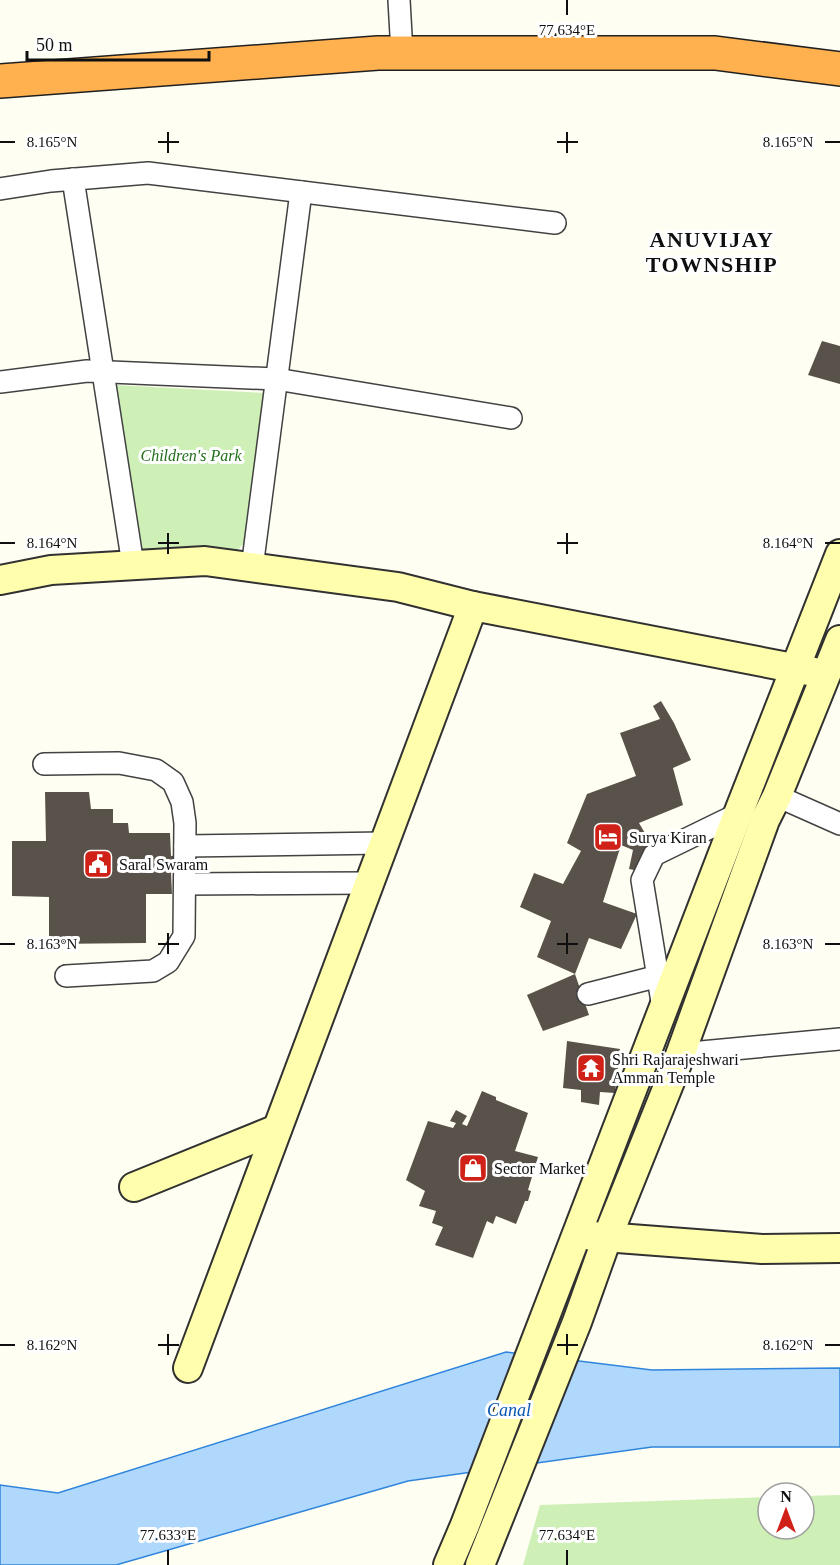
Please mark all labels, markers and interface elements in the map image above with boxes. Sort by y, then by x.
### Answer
text: 77.634°E [539,22,595,38]
scale bar [27,24,208,62]
text: 50 m [36,35,73,55]
text: 8.165°N [27,134,77,150]
text: 8.165°N [763,134,813,150]
district label: ANUVIJAY TOWNSHIP [646,227,778,277]
park label: Children's Park [140,447,242,464]
text: 8.164°N [27,535,77,551]
text: 8.164°N [763,535,813,551]
hotel icon: Surya Kiran [592,821,624,853]
place label: Surya Kiran [629,829,707,847]
public building icon: Saral Swaram [82,848,114,880]
place label: Saral Swaram [119,856,209,873]
text: 8.163°N [27,936,77,952]
text: 8.163°N [763,936,813,952]
place label: Shri Rajarajeshwari Amman Temple [612,1051,739,1087]
temple icon: Shri Rajarajeshwari Amman Temple [575,1052,607,1084]
shop icon: Sector Market [457,1152,489,1184]
place label: Sector Market [494,1160,586,1177]
text: 8.162°N [27,1337,77,1353]
text: 8.162°N [763,1337,813,1353]
water label: Canal [487,1400,531,1420]
north arrow [756,1481,816,1541]
text: N [780,1488,792,1505]
text: 77.633°E [140,1527,196,1543]
text: 77.634°E [539,1527,595,1543]

